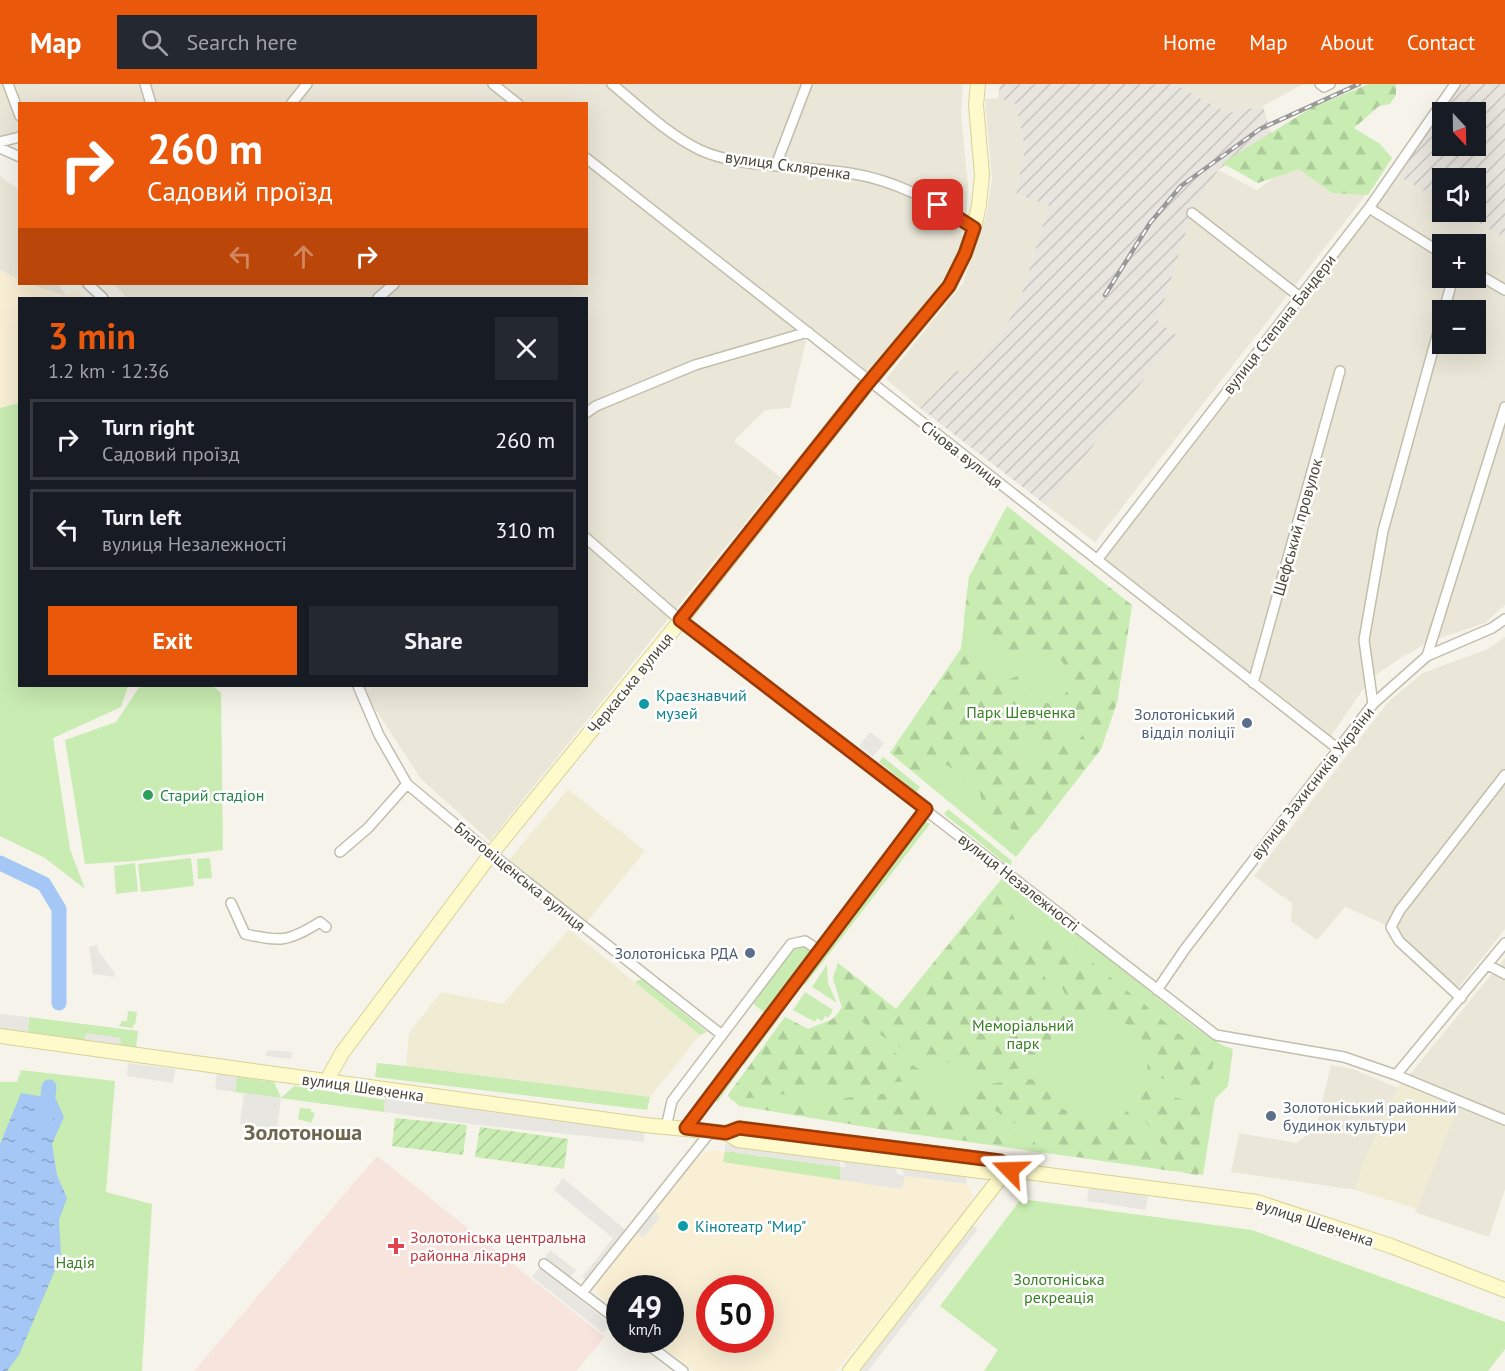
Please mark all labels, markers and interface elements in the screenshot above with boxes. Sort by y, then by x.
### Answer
search box [117,15,537,69]
text: Map [30,24,81,61]
icon: search [138,26,171,59]
text: Search here [186,28,297,56]
text: Home [1163,29,1216,56]
text: Map [1249,29,1288,56]
text: About [1321,29,1374,56]
text: Contact [1407,29,1475,56]
north arrow [1432,102,1486,156]
map controls [1432,102,1486,354]
text: 260 m [147,121,263,176]
icon: right [48,126,126,204]
street label: вулиця Скляренка [724,146,852,184]
button: sound [1432,168,1486,222]
text: Садовий проїзд [147,174,333,208]
pin [912,179,963,230]
icon: arrive [921,188,954,221]
button: + [1432,234,1486,288]
icon: left [224,240,257,273]
icon: ahead [287,240,320,273]
icon: right [350,240,383,273]
street label: вулиця Степана Бандери [1218,250,1340,398]
button: − [1432,300,1486,354]
text: 3 min [48,312,136,359]
button: close [495,317,558,380]
text: 1.2 km · 12:36 [48,358,169,384]
text: Turn right [102,413,194,441]
street label: Січова вулиця [917,416,1007,492]
icon: right [51,423,84,456]
text: 260 m [495,426,555,454]
text: Садовий проїзд [102,441,239,467]
street label: Шефський провулок [1268,456,1326,598]
text: Turn left [102,503,182,531]
icon: left [51,513,84,546]
text: 310 m [495,516,555,544]
text: вулиця Незалежності [102,531,287,557]
button: Exit [48,606,297,675]
button: Share [309,606,558,675]
street label: Черкаська вулиця [583,628,677,738]
place label: Краєзнавчий музей [656,685,747,723]
marker: Краєзнавчий музей [637,697,651,711]
park label: Парк Шевченка [966,702,1076,722]
street label: вулиця Захисників України [1246,703,1378,863]
place label: Золотоніський відділ поліції [1134,704,1235,742]
marker: Золотоніський відділ поліції [1240,716,1254,730]
place label: Старий стадіон [160,785,264,805]
marker: Старий стадіон [141,788,155,802]
street label: Благовіщенська вулиця [450,817,590,935]
street label: вулиця Незалежності [955,829,1083,935]
place label: Золотоніська РДА [614,943,739,963]
marker: Золотоніська РДА [743,946,757,960]
park label: Меморіальний парк [972,1015,1074,1053]
street label: вулиця Шевченка [301,1069,425,1105]
place label: Золотоніський районний будинок культури [1283,1097,1457,1135]
marker: Золотоніський районний будинок культури [1264,1109,1278,1123]
district label: Золотоноша [244,1118,362,1146]
position arrow [978,1138,1042,1202]
street label: вулиця Шевченка [1253,1193,1377,1251]
place label: Кінотеатр "Мир" [695,1216,806,1236]
marker: Кінотеатр "Мир" [676,1219,690,1233]
place label: Золотоніська центральна районна лікарня [410,1227,586,1265]
marker: Золотоніська центральна районна лікарня [387,1237,405,1255]
park label: Надія [55,1252,95,1272]
park label: Золотоніська рекреація [1013,1269,1105,1307]
speed limit sign: 50 [696,1275,774,1353]
text: 49 [628,1287,662,1326]
text: km/h [629,1320,661,1339]

